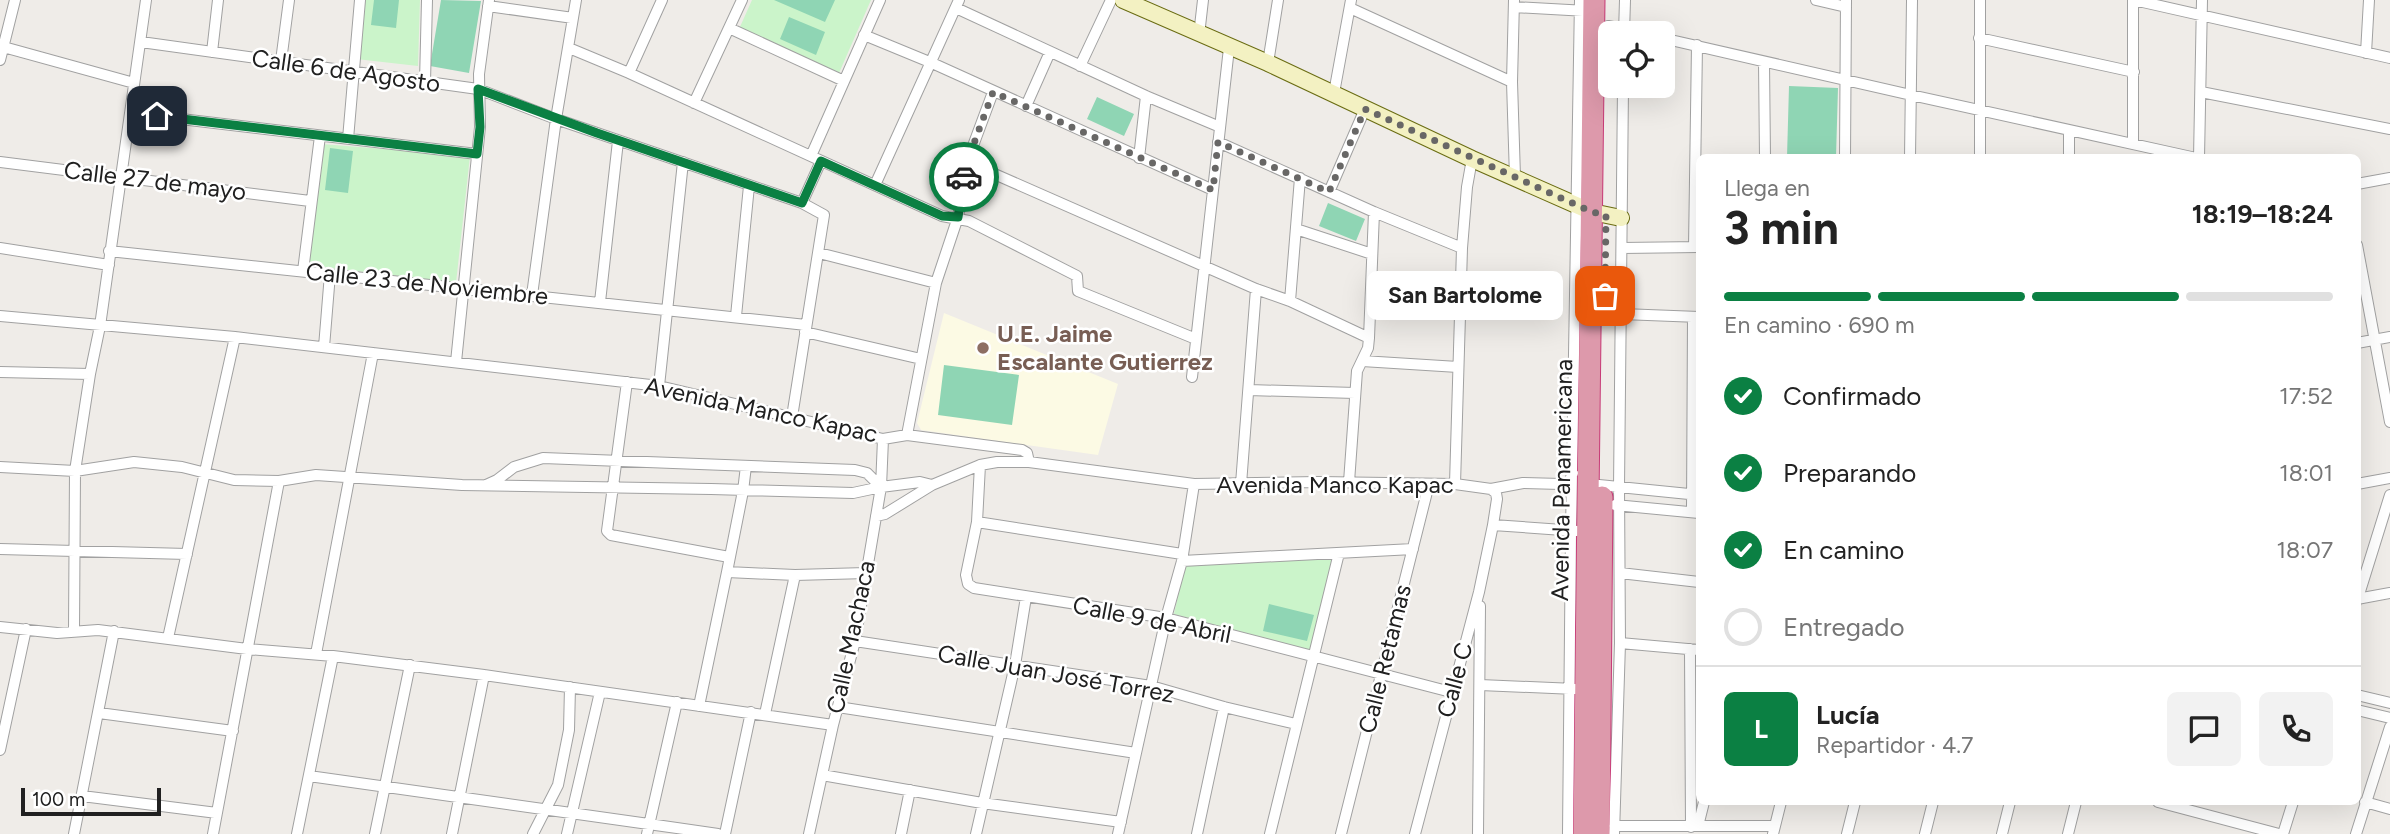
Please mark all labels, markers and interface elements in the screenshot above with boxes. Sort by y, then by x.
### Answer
map controls [1598,21,1675,98]
button: locate [1598,21,1675,98]
street label: Calle 6 de Agosto [250,43,442,98]
pin [127,86,187,146]
icon: home [138,97,176,135]
courier [929,142,999,212]
street label: Calle 27 de mayo [62,155,248,206]
icon: car [945,158,983,196]
text: Llega en [1724,174,1810,202]
text: 18:19–18:24 [2192,198,2333,230]
text: 3 min [1724,200,1839,256]
street label: Calle 23 de Noviembre [304,256,550,311]
pin [1575,266,1635,326]
callout: San Bartolome [1367,272,1563,320]
icon: bag [1586,277,1624,315]
text: San Bartolome [1388,281,1542,309]
text: En camino · 690 m [1724,311,1915,339]
place label: U.E. Jaime Escalante Gutierrez [997,319,1213,376]
marker: U.E. Jaime Escalante Gutierrez [975,340,991,356]
street label: Avenida Panamericana [1545,359,1578,601]
street label: Avenida Manco Kapac [642,371,880,448]
icon: check [1724,377,1762,415]
text: Confirmado [1783,380,1921,412]
text: 17:52 [2279,382,2333,410]
icon: check [1724,454,1762,492]
text: Preparando [1783,457,1916,489]
text: 18:01 [2279,459,2333,487]
street label: Avenida Manco Kapac [1216,470,1454,499]
icon: check [1724,531,1762,569]
text: En camino [1783,534,1904,566]
text: 18:07 [2276,536,2333,564]
street label: Calle Machaca [820,558,881,716]
street label: Calle Retamas [1352,581,1417,736]
street label: Calle 9 de Abril [1070,590,1234,649]
text: Entregado [1783,611,1905,643]
street label: Calle Juan José Torrez [935,638,1177,709]
street label: Calle C [1431,639,1478,721]
button: chat [2167,692,2241,766]
button: phone [2259,692,2333,766]
text: Lucía [1816,699,1880,731]
text: L [1754,713,1768,745]
text: Repartidor · 4.7 [1816,731,1973,759]
scale bar [21,785,161,817]
text: 100 m [32,788,85,811]

